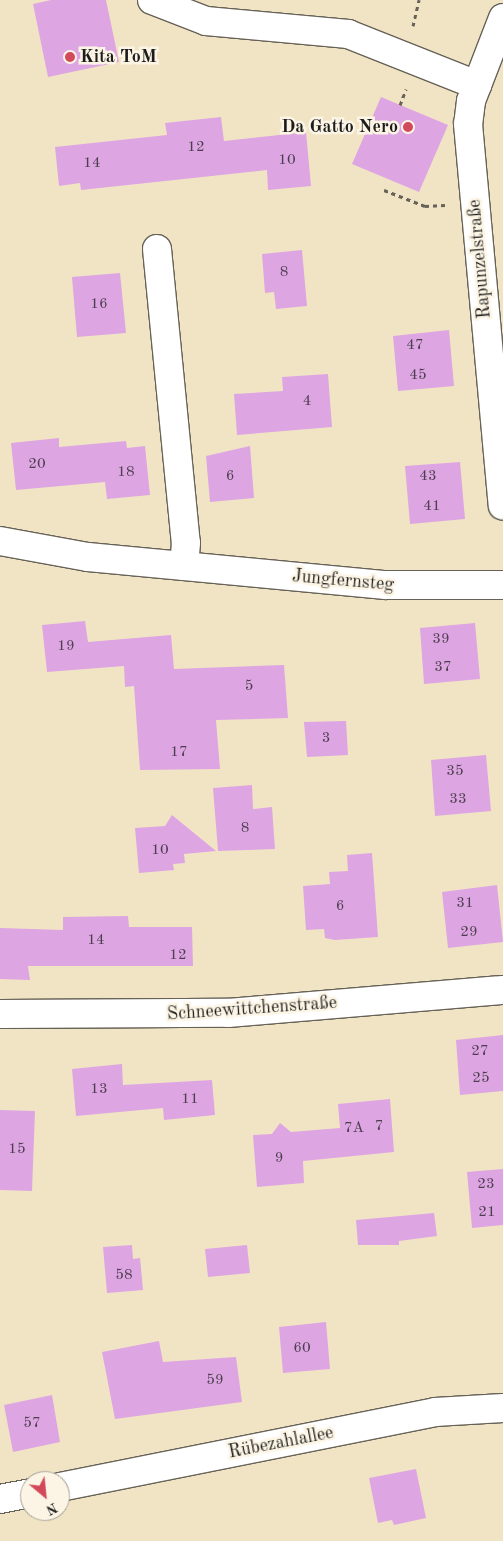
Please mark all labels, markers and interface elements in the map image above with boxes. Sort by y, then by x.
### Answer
place label: Kita ToM [80,46,157,68]
marker: Kita ToM [64,51,76,63]
place label: Da Gatto Nero [281,116,398,138]
marker: Da Gatto Nero [402,121,414,133]
house number: 12 [187,139,205,157]
house number: 10 [278,152,296,170]
house number: 14 [83,155,101,173]
street label: Rapunzelstraße [464,198,496,320]
house number: 8 [280,264,288,282]
house number: 16 [90,296,108,314]
house number: 47 [406,337,424,355]
house number: 45 [409,367,427,385]
house number: 4 [303,393,311,411]
house number: 20 [28,456,46,474]
house number: 18 [117,464,135,482]
house number: 6 [226,468,234,486]
house number: 43 [419,468,437,486]
house number: 41 [423,498,441,516]
street label: Jungfernsteg [291,566,395,596]
house number: 39 [432,631,450,649]
house number: 19 [57,638,75,656]
house number: 37 [434,659,452,677]
house number: 5 [245,678,253,696]
house number: 3 [322,730,330,748]
house number: 17 [170,744,188,762]
house number: 35 [446,763,464,781]
house number: 33 [449,791,467,809]
house number: 8 [241,820,249,838]
house number: 10 [151,842,169,860]
house number: 31 [456,895,474,913]
house number: 6 [336,898,344,916]
house number: 29 [460,924,478,942]
house number: 14 [87,932,105,950]
house number: 12 [169,947,187,965]
street label: Schneewittchenstraße [166,992,338,1026]
house number: 27 [471,1043,489,1061]
house number: 25 [472,1070,490,1088]
house number: 13 [90,1081,108,1099]
house number: 11 [181,1091,199,1109]
house number: 7 [375,1118,383,1136]
house number: 7A [344,1120,364,1138]
house number: 15 [8,1141,26,1159]
house number: 9 [275,1150,283,1168]
house number: 23 [477,1176,495,1194]
house number: 21 [478,1204,496,1222]
house number: 58 [115,1267,133,1285]
house number: 60 [293,1340,311,1358]
house number: 59 [206,1372,224,1390]
house number: 57 [23,1415,41,1433]
street label: Rübezahlallee [227,1422,335,1464]
north arrow [20,1471,70,1521]
text: N [44,1500,60,1517]

